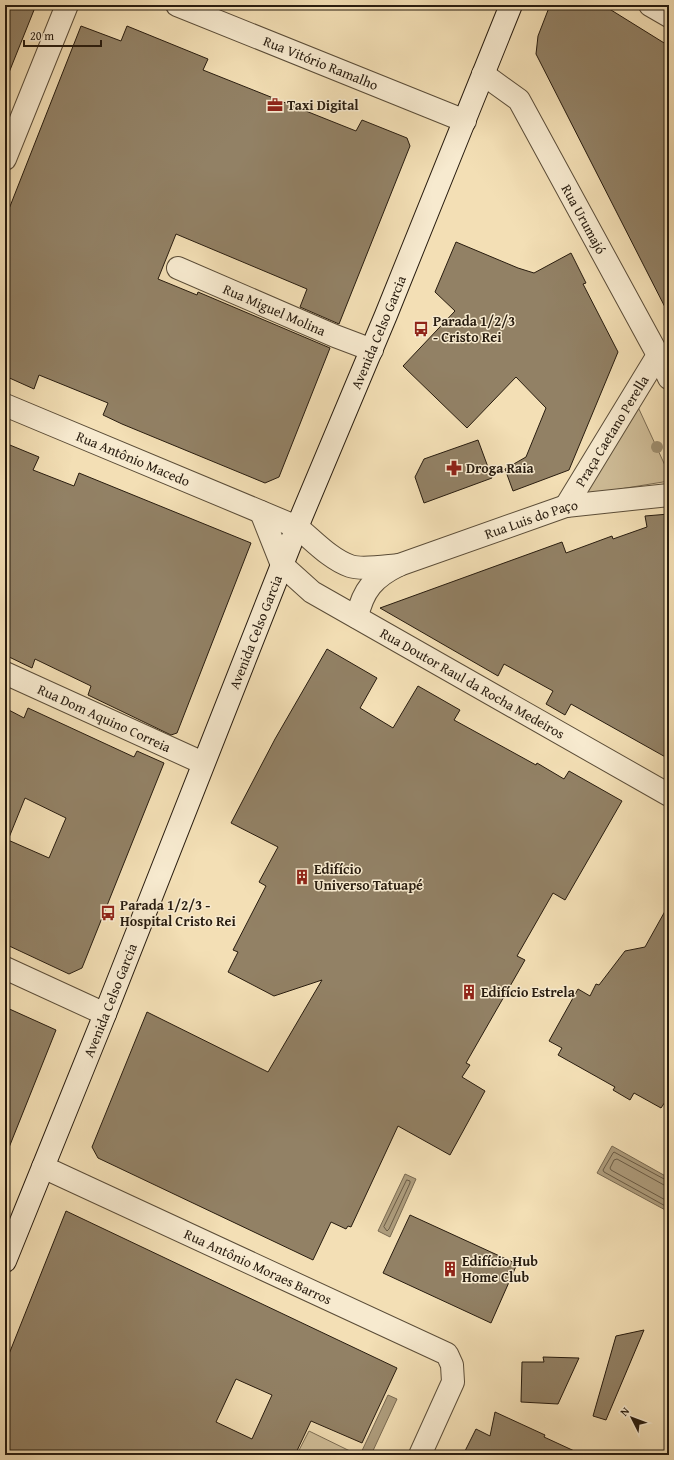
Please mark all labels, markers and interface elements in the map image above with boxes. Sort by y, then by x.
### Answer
scale bar [24,22,101,48]
text: 20 m [30,27,54,44]
street label: Rua Vitório Ramalho [260,31,381,95]
place label: Taxi Digital [287,95,359,115]
office icon: Taxi Digital [266,96,284,114]
street label: Rua Urumajó [557,180,611,258]
street label: Avenida Celso Garcia [346,272,411,392]
street label: Rua Miguel Molina [220,279,329,341]
place label: Parada 1/2/3 - Cristo Rei [433,311,515,347]
bus stop icon: Parada 1/2/3 - Cristo Rei [412,320,430,338]
street label: Praça Caetano Perella [570,371,654,490]
street label: Rua Antônio Macedo [73,426,193,491]
place label: Droga Raia [466,458,535,478]
pharmacy icon: Droga Raia [445,459,463,477]
street label: Rua Luis do Paço [482,495,579,544]
street label: Avenida Celso Garcia [224,572,287,692]
street label: Rua Doutor Raul da Rocha Medeiros [377,623,568,744]
street label: Rua Dom Aquino Correia [34,679,174,757]
place label: Edifício Universo Tatuapé [314,859,423,895]
building icon: Edifício Universo Tatuapé [293,868,311,886]
place label: Parada 1/2/3 - Hospital Cristo Rei [120,895,236,931]
bus stop icon: Parada 1/2/3 - Hospital Cristo Rei [99,904,117,922]
street label: Avenida Celso Garcia [78,940,142,1060]
place label: Edifício Estrela [481,982,576,1002]
building icon: Edifício Estrela [460,983,478,1001]
street label: Rua Antônio Moraes Barros [181,1224,335,1309]
place label: Edifício Hub Home Club [462,1251,538,1287]
building icon: Edifício Hub Home Club [441,1260,459,1278]
north arrow [612,1398,652,1438]
text: N [616,1403,633,1419]

